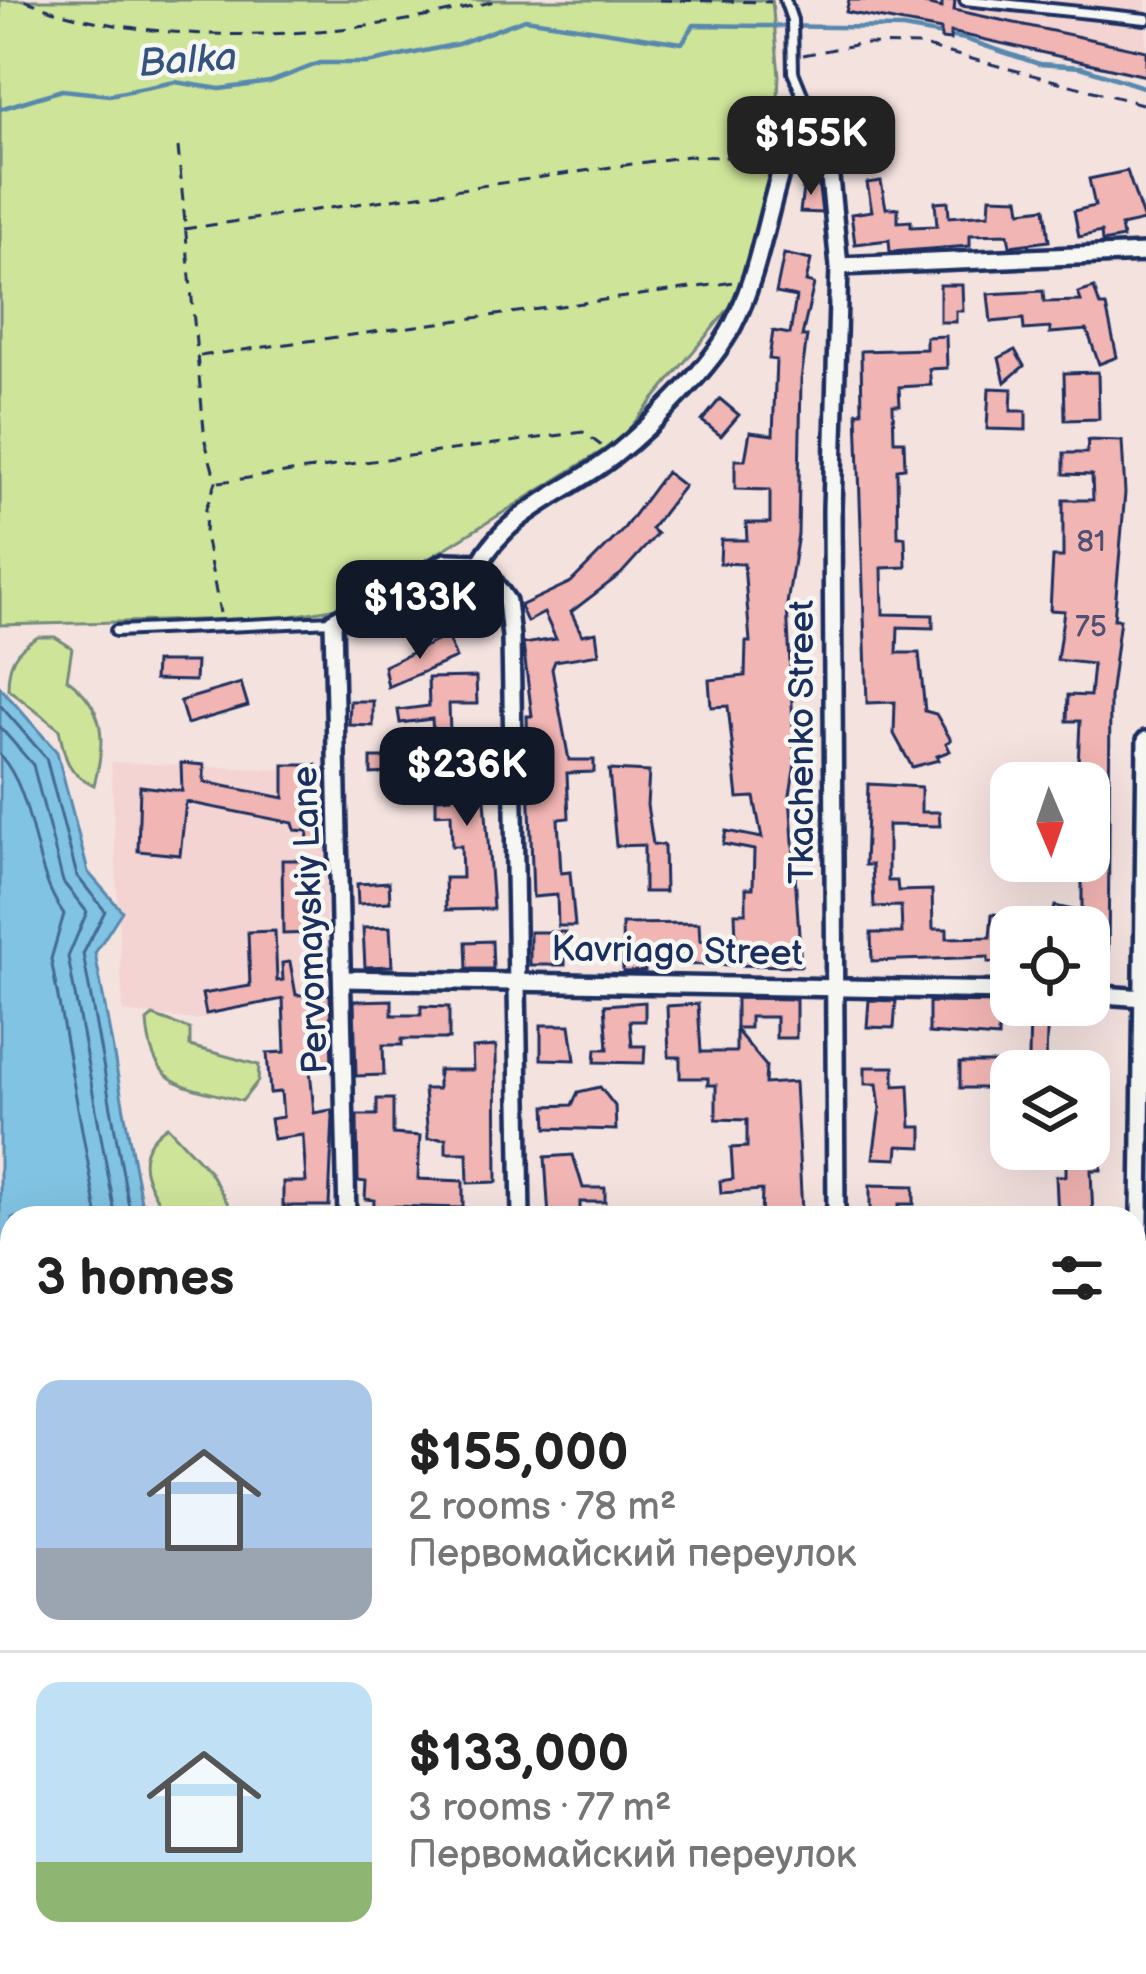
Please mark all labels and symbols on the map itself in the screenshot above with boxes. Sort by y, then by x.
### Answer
water label: Balka [137,34,239,88]
pin: $155K [727,96,895,198]
house number: 81 [1076,524,1106,560]
pin: $133K [336,560,504,662]
street label: Tkachenko Street [781,600,824,884]
house number: 75 [1075,609,1107,645]
pin: $236K [383,727,551,829]
north arrow [990,762,1110,882]
street label: Pervomayskiy Lane [284,765,338,1075]
street label: Kavriago Street [551,928,803,976]

